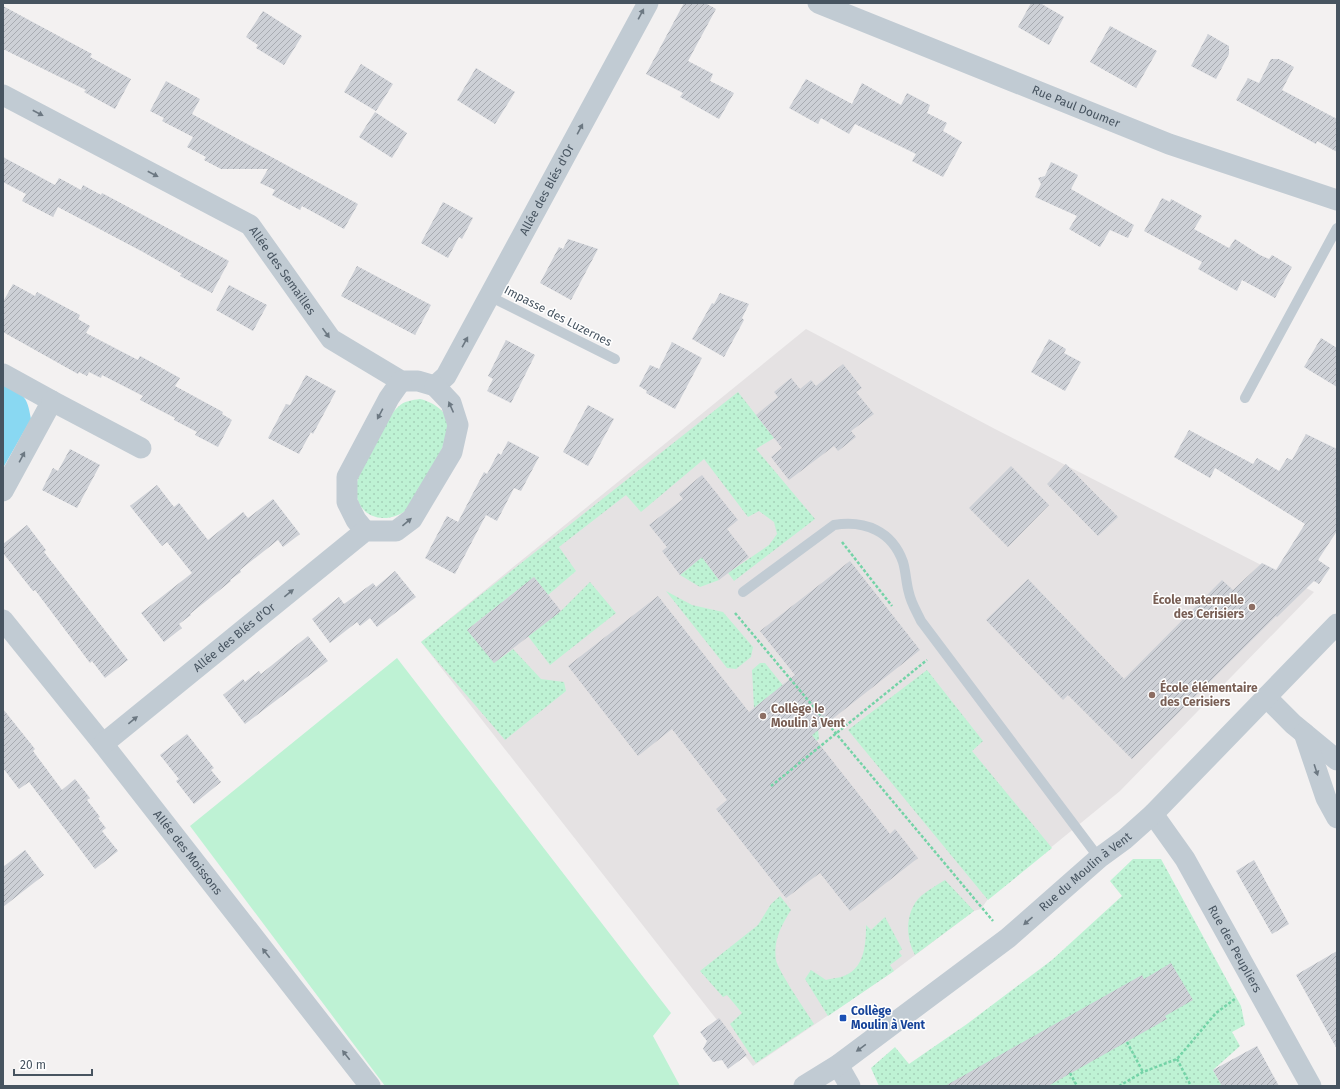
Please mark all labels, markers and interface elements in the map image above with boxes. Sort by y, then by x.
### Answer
one-way arrow [638,8,645,20]
street label: Rue Paul Doumer [1030,83,1122,131]
one-way arrow [32,110,43,117]
one-way arrow [576,123,583,135]
street label: Allée des Blés d'Or [517,141,577,238]
one-way arrow [147,170,158,177]
street label: Allée des Semailles [246,224,319,318]
street label: Impasse des Luzernes [502,283,614,349]
one-way arrow [322,327,330,338]
one-way arrow [461,336,468,347]
one-way arrow [448,401,454,413]
one-way arrow [377,408,384,420]
one-way arrow [18,451,25,463]
one-way arrow [402,517,413,526]
one-way arrow [283,589,294,598]
place label: École maternelle des Cerisiers [1153,591,1244,621]
street label: Allée des Blés d'Or [190,600,278,675]
marker: École maternelle des Cerisiers [1247,602,1257,612]
place label: École élémentaire des Cerisiers [1160,679,1258,709]
marker: École élémentaire des Cerisiers [1147,690,1157,700]
place label: Collège le Moulin à Vent [771,702,846,730]
marker: Collège le Moulin à Vent [758,711,768,721]
one-way arrow [128,715,139,724]
one-way arrow [1313,764,1319,776]
street label: Allée des Moissons [150,808,225,898]
street label: Rue du Moulin à Vent [1036,829,1135,914]
street label: Rue des Peupliers [1205,903,1265,995]
one-way arrow [1023,916,1033,925]
one-way arrow [262,948,270,959]
place label: Collège Moulin à Vent [851,1004,926,1032]
marker: Collège Moulin à Vent [838,1013,848,1023]
one-way arrow [856,1044,867,1052]
one-way arrow [342,1050,350,1061]
scale bar [14,1051,92,1077]
text: 20 m [20,1058,46,1072]

